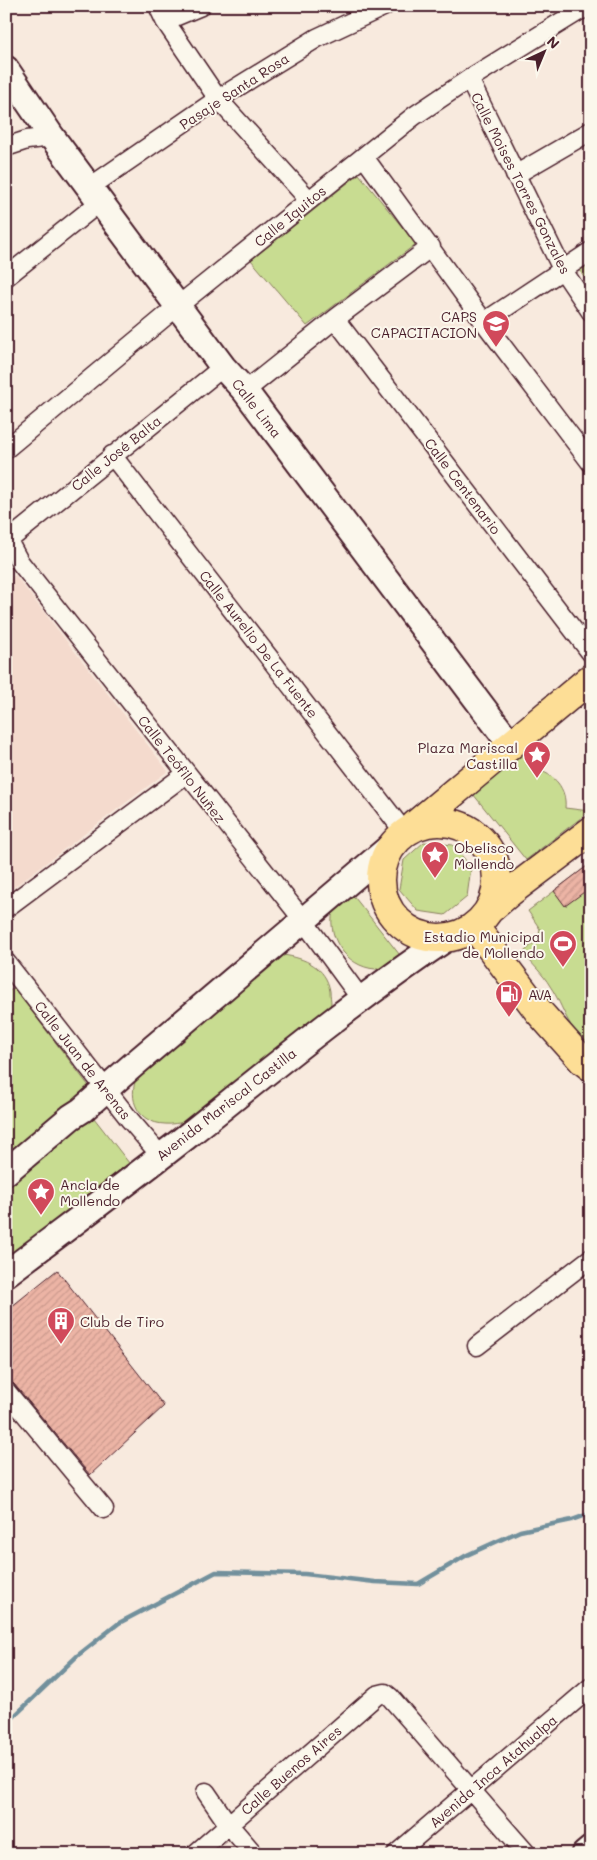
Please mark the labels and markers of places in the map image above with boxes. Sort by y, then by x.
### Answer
place label: CAPS CAPACITACION [371,307,477,342]
school or university icon: CAPS CAPACITACION [481,309,511,348]
place label: Plaza Mariscal Castilla [418,738,518,773]
place icon: Plaza Mariscal Castilla [522,740,552,779]
place label: Obelisco Mollendo [454,838,514,873]
place icon: Obelisco Mollendo [420,840,450,879]
place label: Estadio Municipal de Mollendo [424,927,544,962]
sports icon: Estadio Municipal de Mollendo [548,929,578,968]
fuel station icon: AVA [494,979,524,1018]
place label: AVA [528,985,552,1004]
place label: Ancla de Mollendo [60,1175,120,1210]
place icon: Ancla de Mollendo [26,1177,56,1216]
building icon: Club de Tiro [46,1306,76,1345]
place label: Club de Tiro [80,1312,164,1331]

